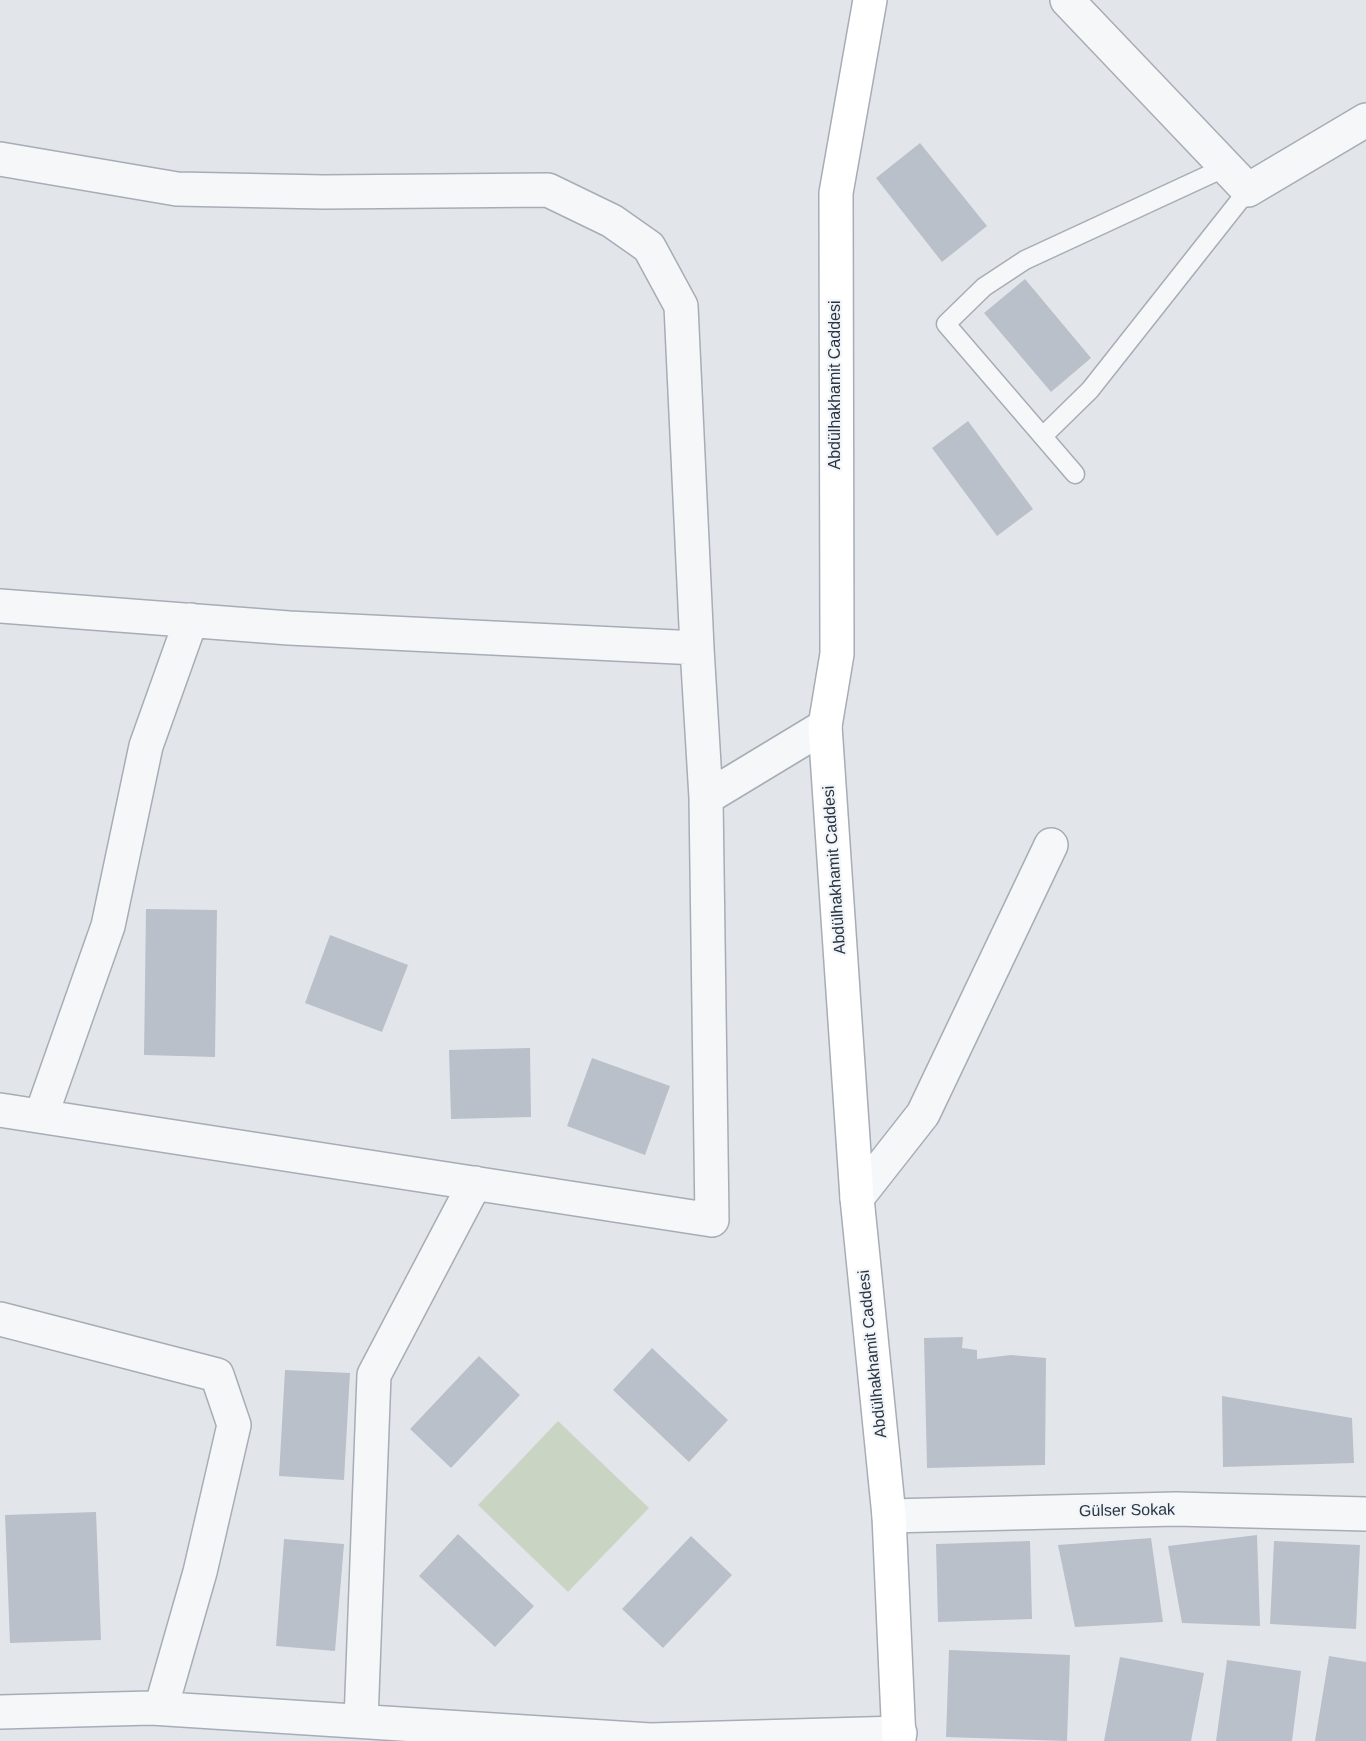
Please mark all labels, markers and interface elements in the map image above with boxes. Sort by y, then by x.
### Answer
street label: Abdülhakhamit Caddesi [826,301,846,469]
street label: Abdülhakhamit Caddesi [820,785,850,955]
street label: Abdülhakhamit Caddesi [855,1269,891,1439]
street label: Gülser Sokak [1079,1501,1175,1521]

